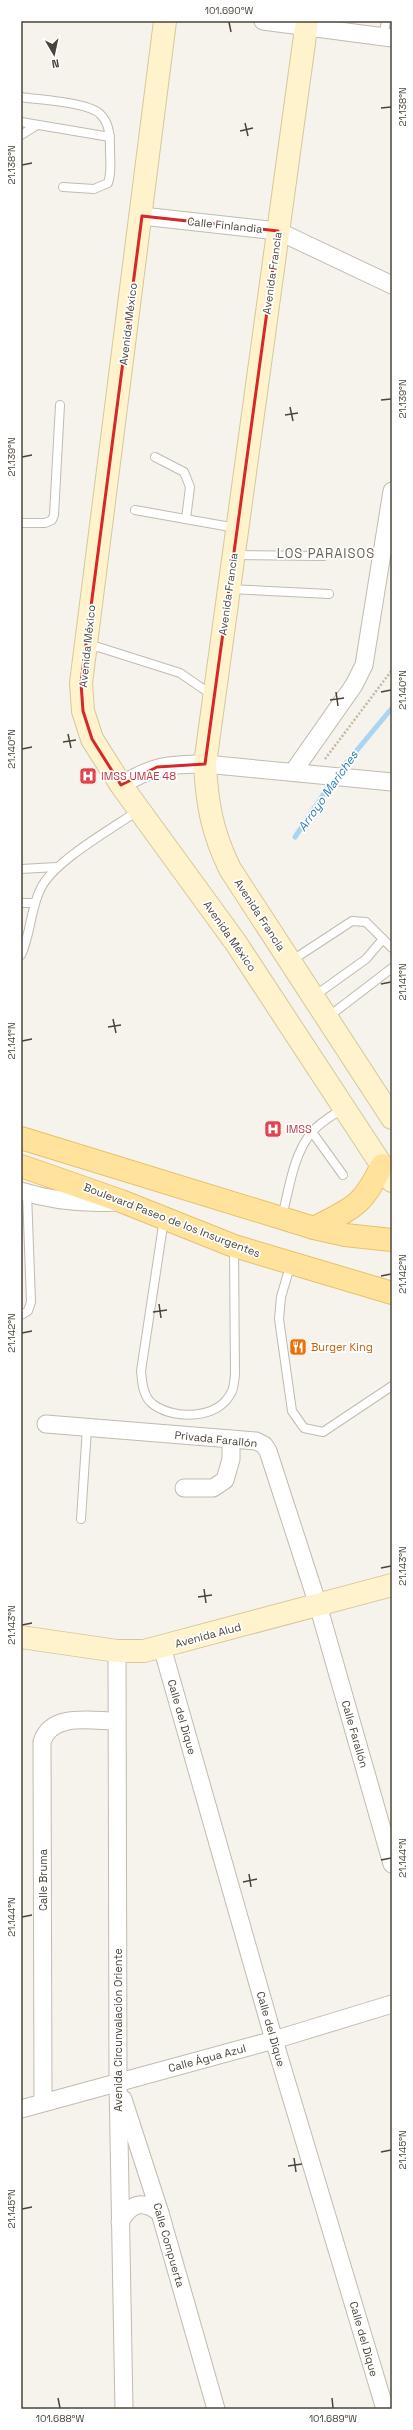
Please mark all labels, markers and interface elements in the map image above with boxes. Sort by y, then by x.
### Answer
text: 101.690°W [205,4,253,17]
north arrow [34,34,74,74]
text: N [51,56,60,71]
text: 21.138°N [396,87,409,127]
text: 21.138°N [5,145,18,185]
street label: Calle Finlandia [187,214,264,236]
street label: Avenida Francia [259,230,285,315]
street label: Avenida México [116,282,140,366]
text: 21.139°N [396,379,409,419]
text: 21.139°N [5,437,18,477]
district label: LOS PARAISOS [277,545,375,562]
street label: Avenida Francia [215,551,241,636]
street label: Avenida México [76,604,98,688]
text: 21.140°N [396,670,409,710]
text: 21.140°N [5,729,18,769]
water label: Arroyo Mariches [294,747,362,834]
hospital icon: IMSS UMAE 48 [78,766,98,786]
place label: IMSS UMAE 48 [101,769,176,783]
street label: Avenida Francia [231,876,289,954]
street label: Avenida México [200,898,260,974]
text: 21.141°N [396,963,409,1001]
text: 21.141°N [5,1022,18,1060]
hospital icon: IMSS [263,1119,283,1139]
place label: IMSS [286,1122,312,1136]
street label: Boulevard Paseo de los Insurgentes [82,1180,263,1260]
text: 21.142°N [396,1254,409,1294]
text: 21.142°N [5,1313,18,1353]
restaurant icon: Burger King [288,1337,308,1357]
place label: Burger King [311,1340,373,1354]
street label: Privada Farallón [174,1428,258,1450]
text: 21.143°N [396,1546,409,1586]
text: 21.143°N [5,1605,18,1645]
street label: Avenida Alud [173,1619,243,1651]
street label: Calle del Dique [165,1678,199,1756]
street label: Calle Farallón [339,1699,371,1769]
text: 21.144°N [396,1838,409,1878]
street label: Calle Bruma [36,1848,50,1911]
text: 21.144°N [5,1897,18,1937]
street label: Avenida Circunvalación Oriente [111,1948,125,2112]
street label: Calle del Dique [254,1990,288,2068]
street label: Calle Água Azul [167,2041,247,2075]
text: 21.145°N [396,2130,409,2170]
text: 21.145°N [5,2189,18,2229]
street label: Calle Compuerta [150,2201,188,2290]
street label: Calle del Dique [347,2300,381,2378]
text: 101.688°W [36,2412,84,2425]
text: 101.689°W [309,2412,357,2425]

